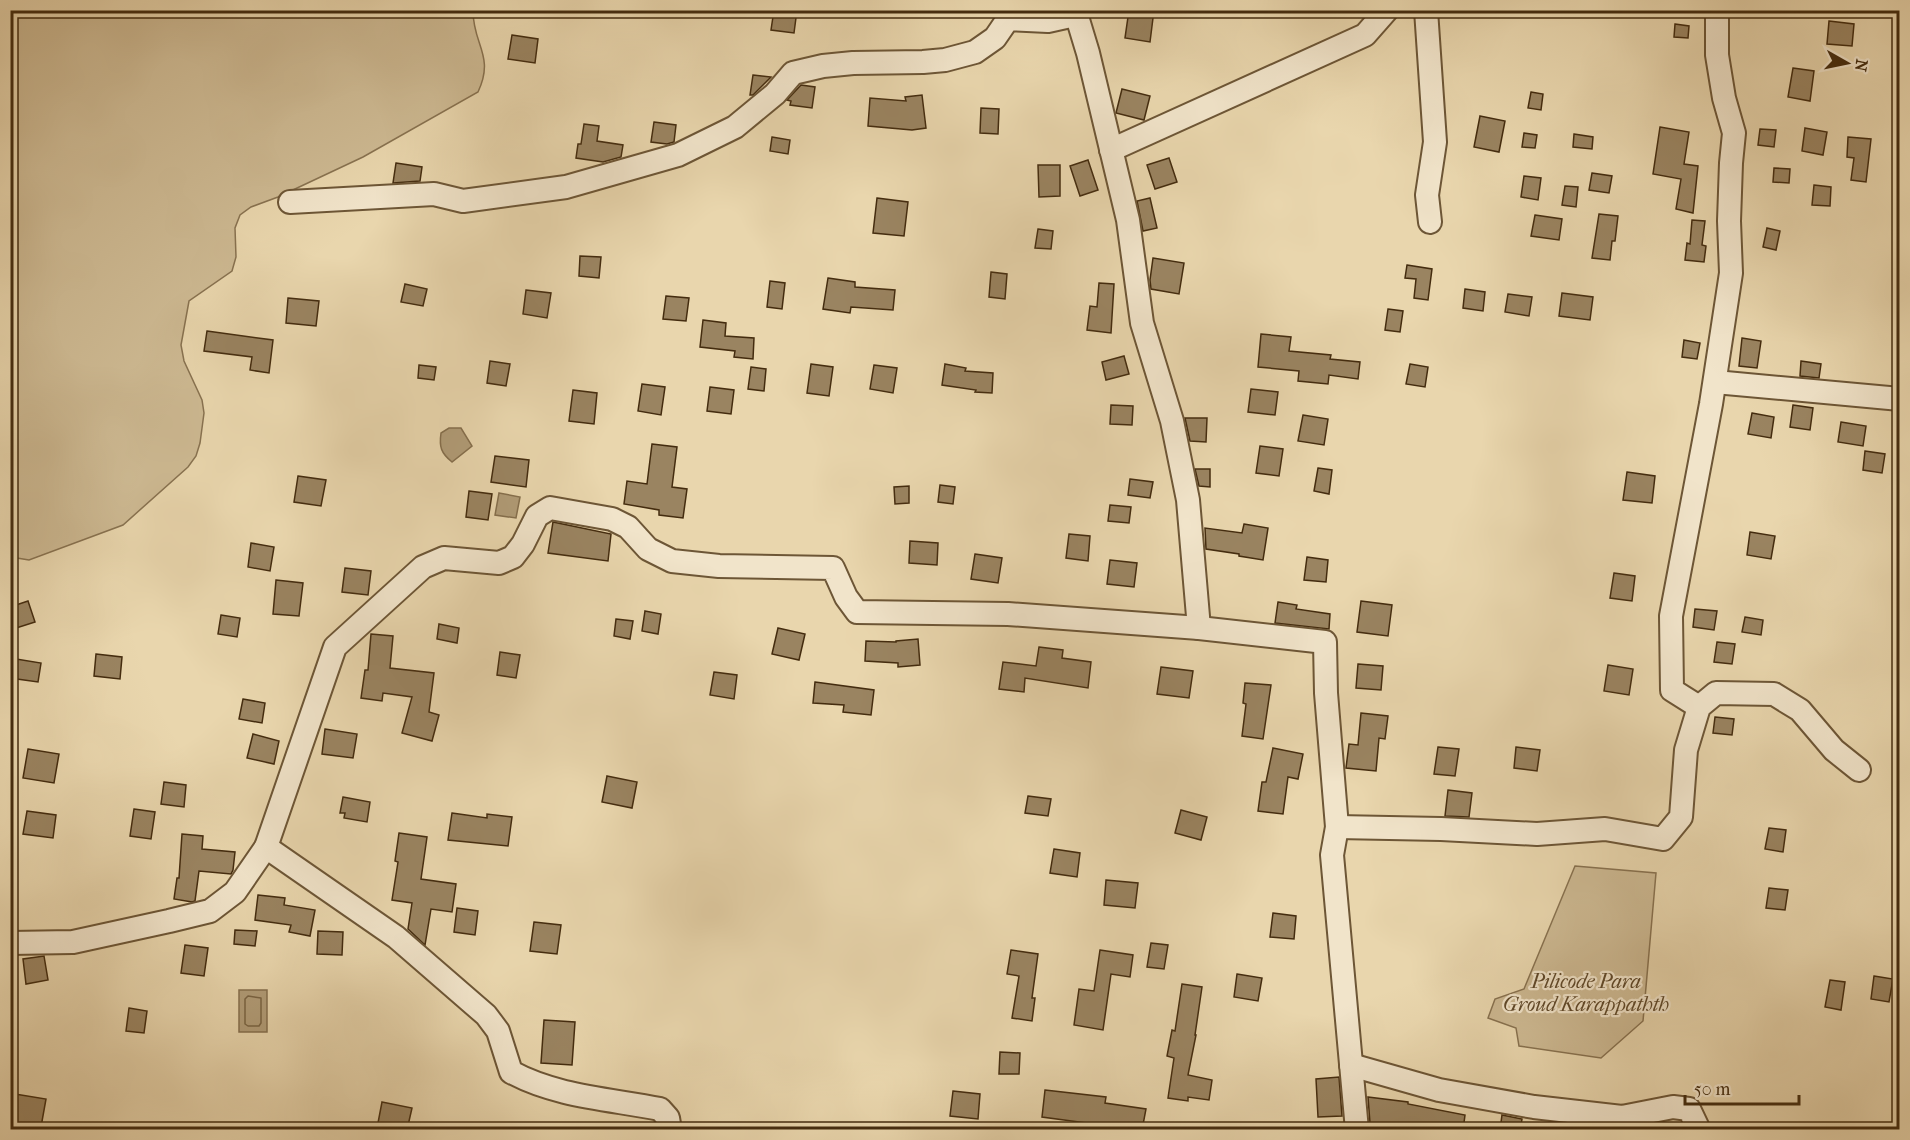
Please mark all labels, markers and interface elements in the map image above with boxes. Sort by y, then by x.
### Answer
north arrow [1817,33,1877,93]
text: N [1851,58,1872,74]
park label: Pilicode Para Groud Karappathth [1503,970,1669,1016]
scale bar [1685,1068,1799,1106]
text: 50 m [1694,1079,1731,1100]

